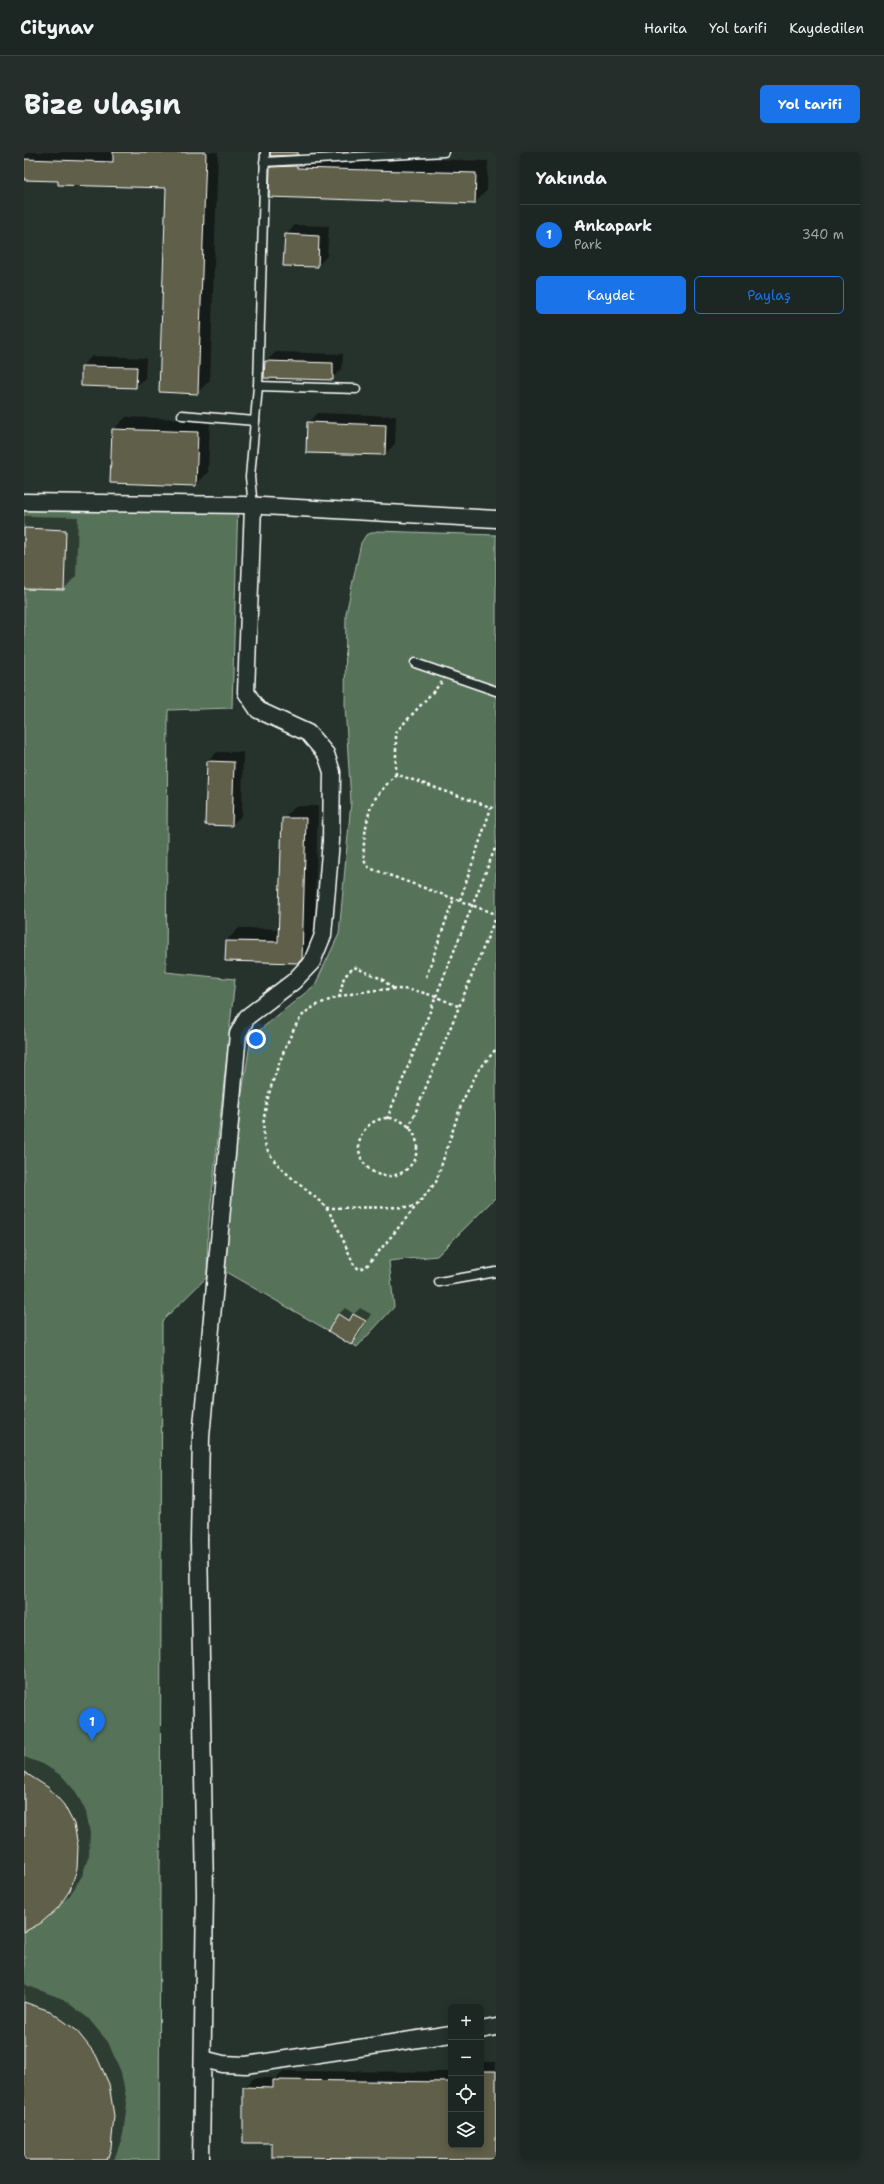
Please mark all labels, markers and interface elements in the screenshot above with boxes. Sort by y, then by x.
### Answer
text: Citynav [20,15,94,40]
text: Harita [644,19,687,37]
text: Yol tarifi [709,19,767,37]
text: Kaydedilen [789,19,864,37]
text: Bize ulaşın [24,85,181,123]
button: Yol tarifi [760,85,860,123]
text: Yakında [536,167,607,189]
text: Ankapark [574,216,652,236]
text: 1 [546,226,552,243]
text: 340 m [802,226,844,243]
text: Park [574,236,602,253]
button: Kaydet [536,276,686,314]
button: Paylaş [694,276,844,314]
your location [246,1029,266,1049]
pin: 1 [79,1708,105,1741]
map controls [448,2004,484,2148]
button: + [448,2004,484,2040]
button: − [448,2040,484,2076]
button: locate [448,2076,484,2112]
button: layers [448,2112,484,2148]

